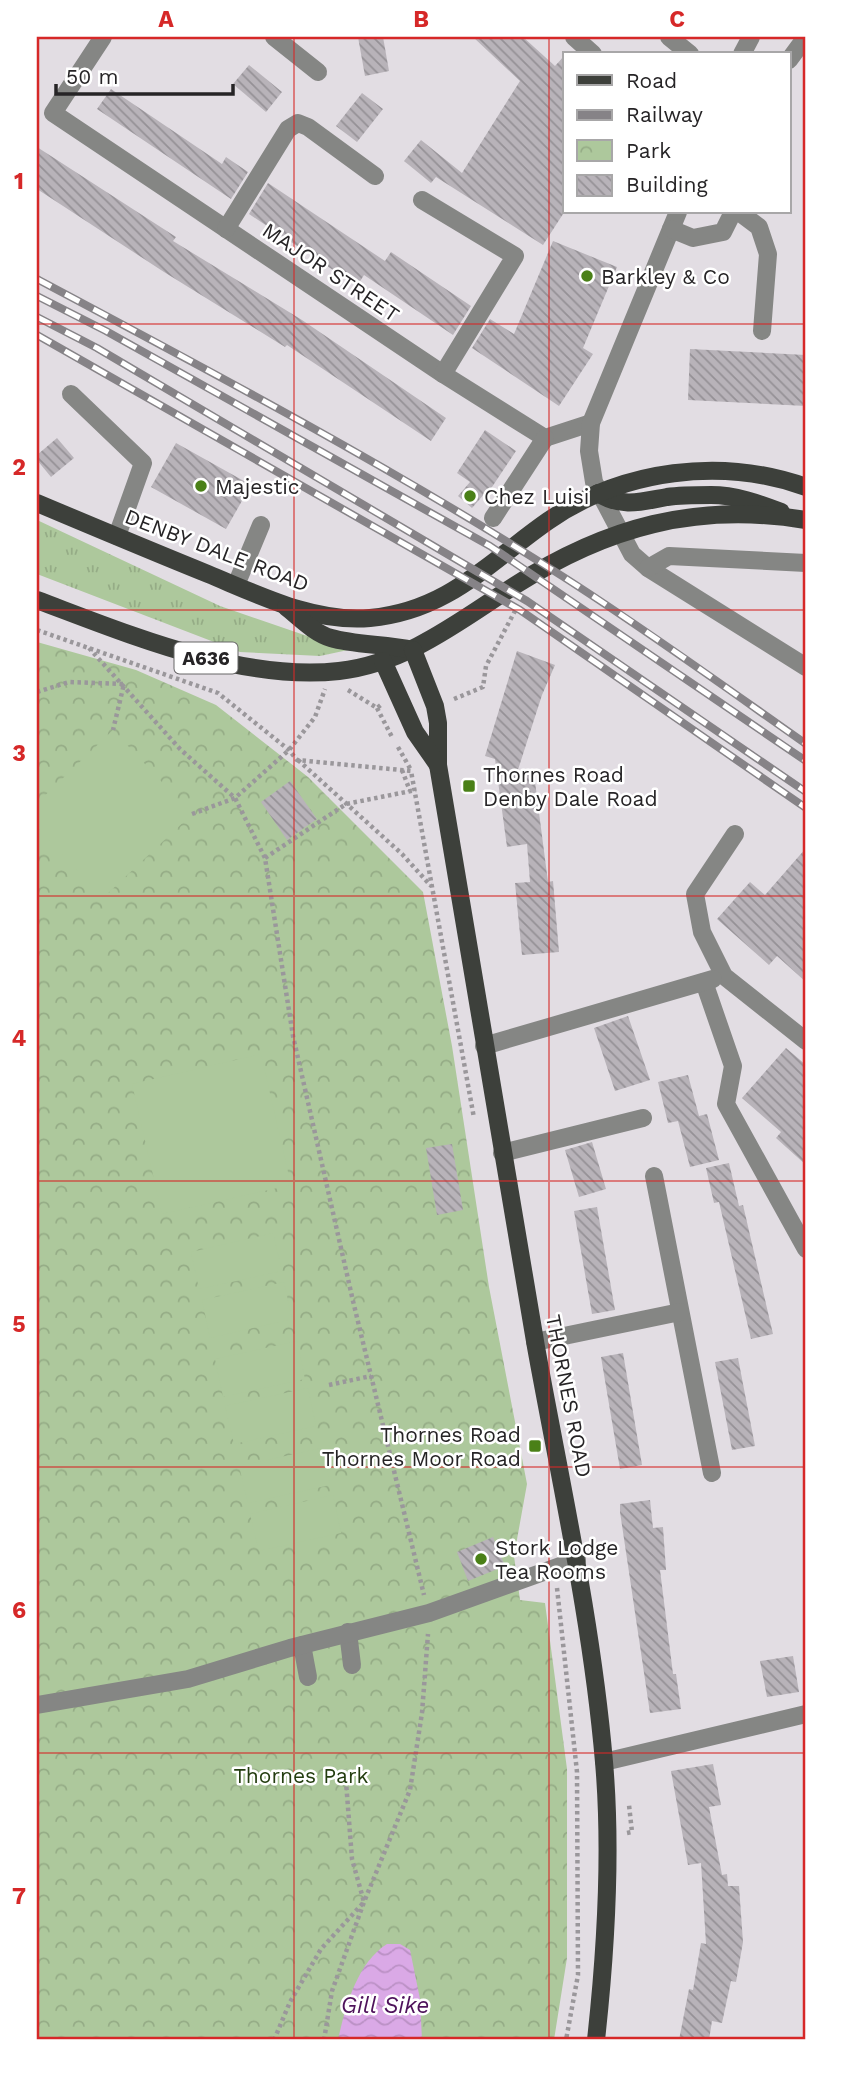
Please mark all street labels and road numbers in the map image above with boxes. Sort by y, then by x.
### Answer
street label: MAJOR STREET [258,217,404,327]
street label: DENBY DALE ROAD [121,503,313,597]
road number: A636 [174,642,238,674]
street label: THORNES ROAD [541,1312,597,1480]

